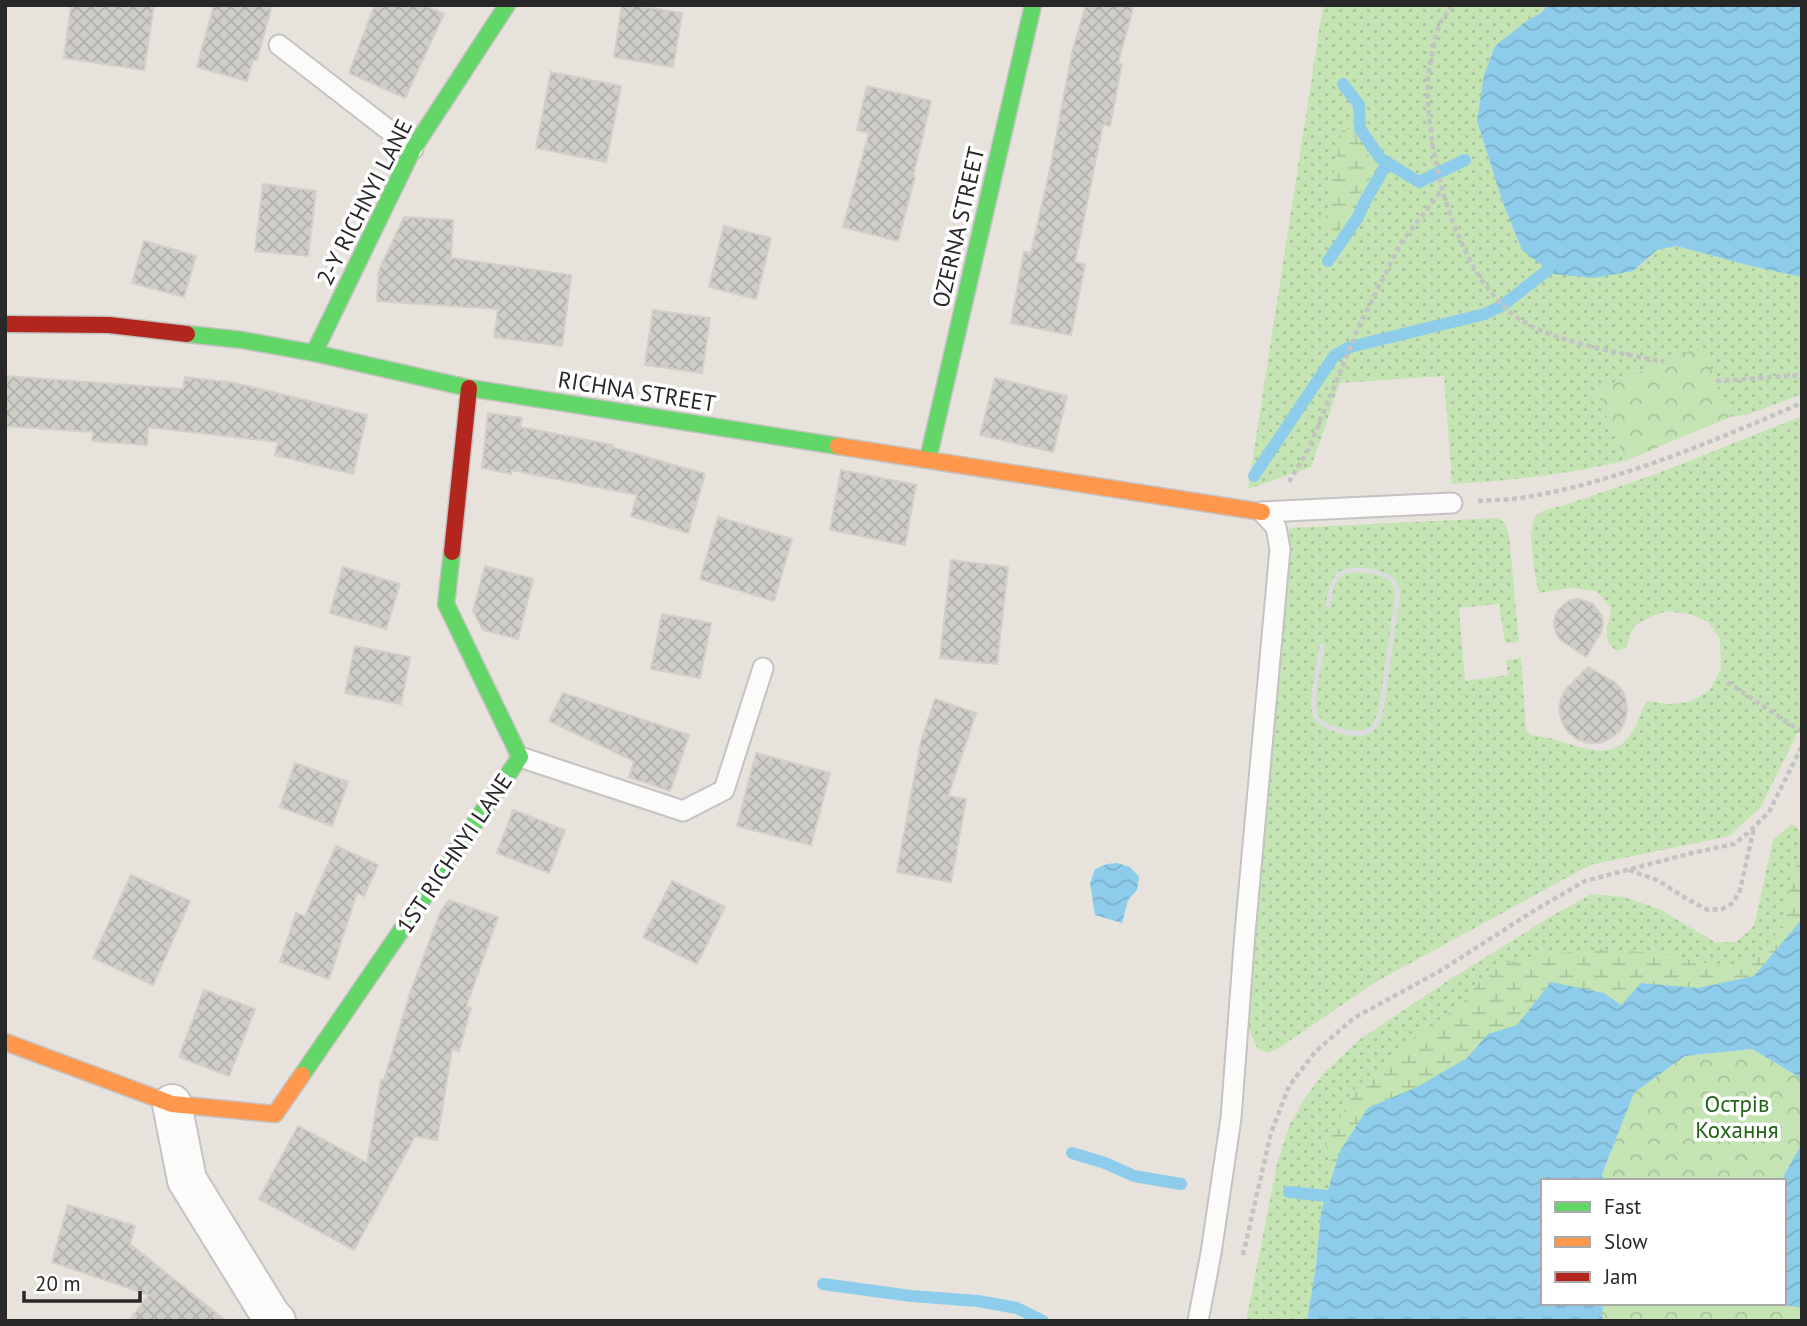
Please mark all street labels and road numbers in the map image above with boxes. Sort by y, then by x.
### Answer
street label: 2-Y RICHNYI LANE [310,114,418,290]
street label: OZERNA STREET [925,144,991,310]
street label: RICHNA STREET [556,364,718,418]
street label: 1ST RICHNYI LANE [390,768,518,938]

